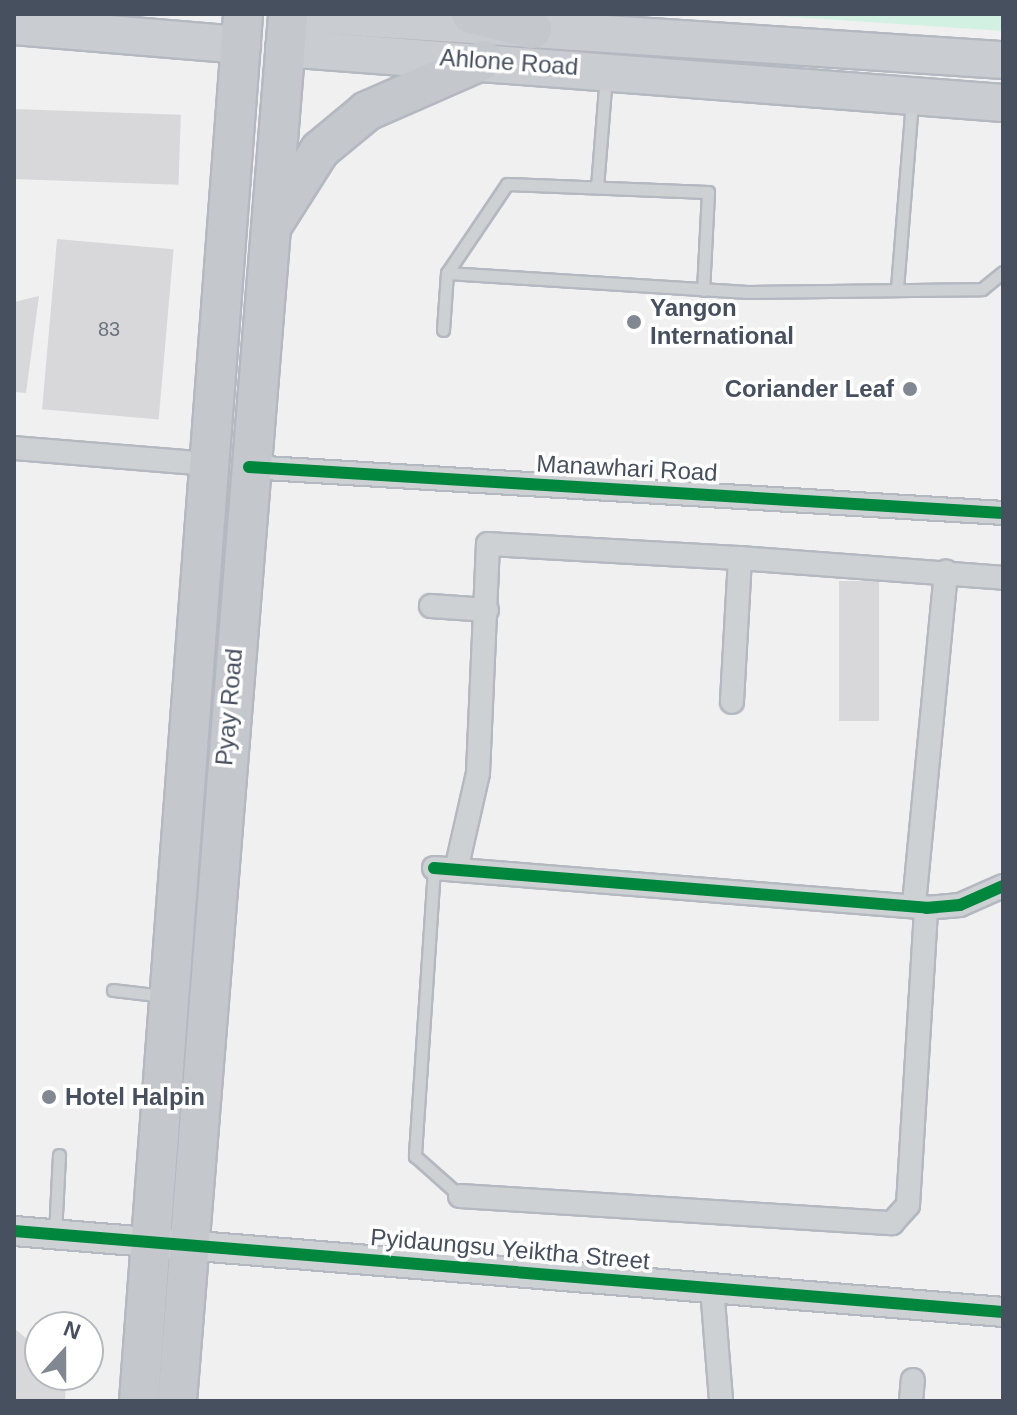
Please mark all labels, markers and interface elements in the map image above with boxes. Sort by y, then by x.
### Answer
street label: Ahlone Road [439,43,579,81]
place label: Yangon International [650,294,794,350]
marker: Yangon International [625,313,643,331]
house number: 83 [98,317,120,341]
place label: Coriander Leaf [725,375,894,403]
marker: Coriander Leaf [901,380,919,398]
street label: Manawhari Road [536,449,718,487]
street label: Pyay Road [210,647,248,767]
place label: Hotel Halpin [65,1083,205,1111]
marker: Hotel Halpin [40,1088,58,1106]
street label: Pyidaungsu Yeiktha Street [369,1222,651,1276]
north arrow [24,1311,104,1391]
text: N [60,1315,84,1345]

